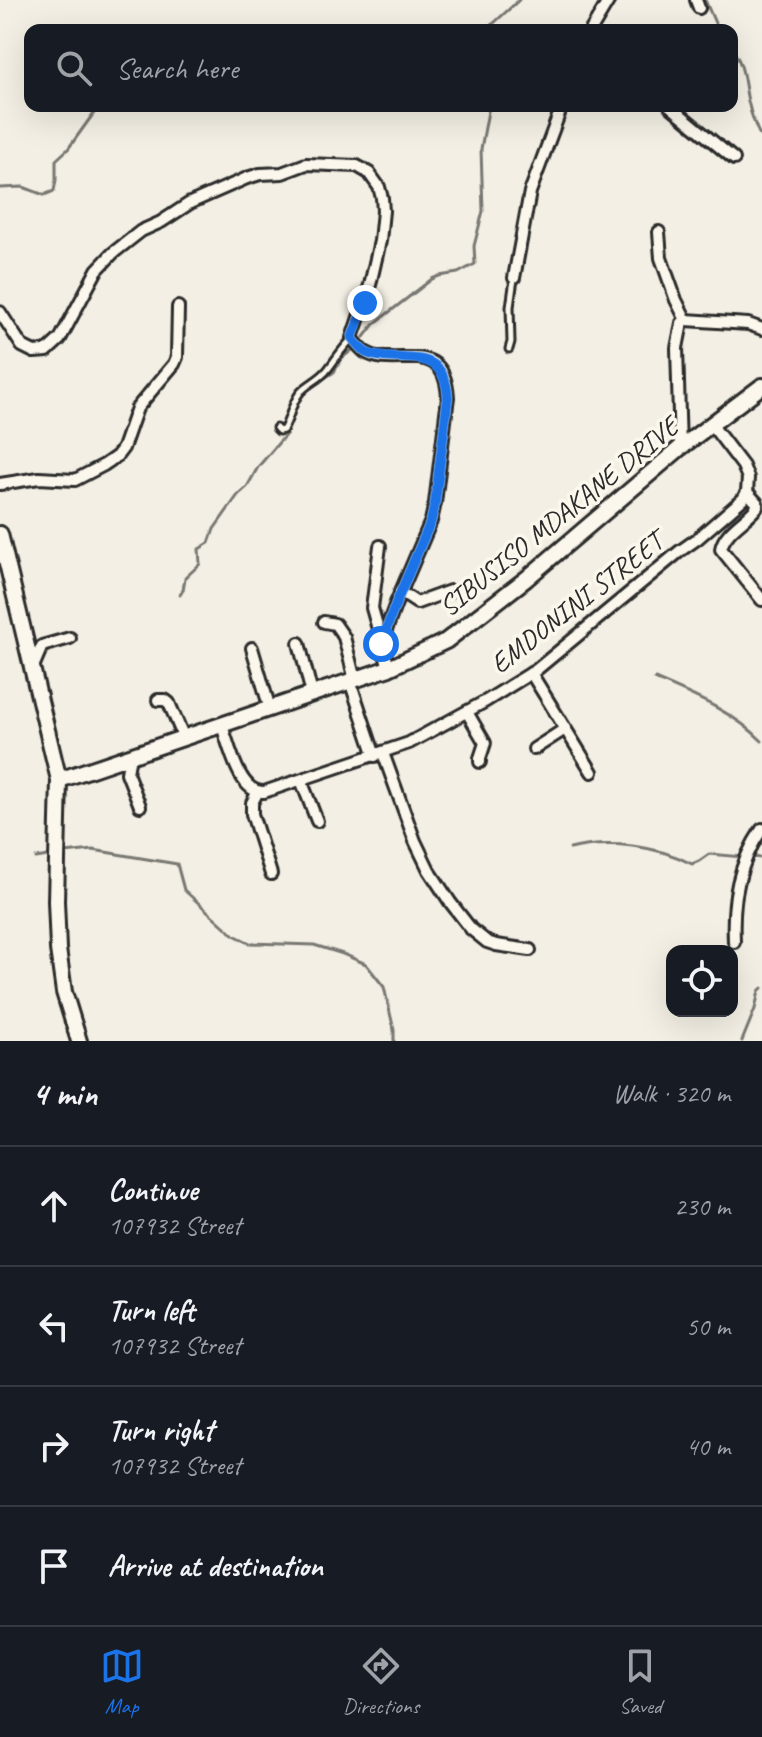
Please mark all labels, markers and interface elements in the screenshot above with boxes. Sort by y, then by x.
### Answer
search box [24,24,738,112]
icon: search [52,46,96,90]
text: Search here [116,49,238,87]
route end [347,285,383,321]
street label: SIBUSISO MDAKANE DRIVE [431,407,688,624]
street label: EMDONINI STREET [483,520,675,681]
route start [363,626,399,662]
map controls [666,945,738,1017]
button: locate [666,945,738,1017]
text: 4 min [32,1072,97,1115]
text: Walk · 320 m [613,1077,730,1110]
text: Continue [108,1171,198,1209]
icon: ahead [32,1184,76,1228]
text: 230 m [674,1190,730,1223]
text: 107932 Street [108,1209,241,1242]
text: Turn left [108,1291,195,1329]
icon: left [32,1304,76,1348]
text: 50 m [686,1310,730,1343]
text: 107932 Street [108,1329,241,1362]
text: Turn right [108,1411,213,1449]
icon: right [32,1424,76,1468]
text: 40 m [686,1430,730,1463]
text: 107932 Street [108,1449,241,1482]
icon: arrive [32,1544,76,1588]
text: Arrive at destination [108,1547,323,1585]
tab: Map [100,1644,144,1720]
tab: Directions [343,1644,419,1720]
tab: Saved [618,1644,662,1720]

